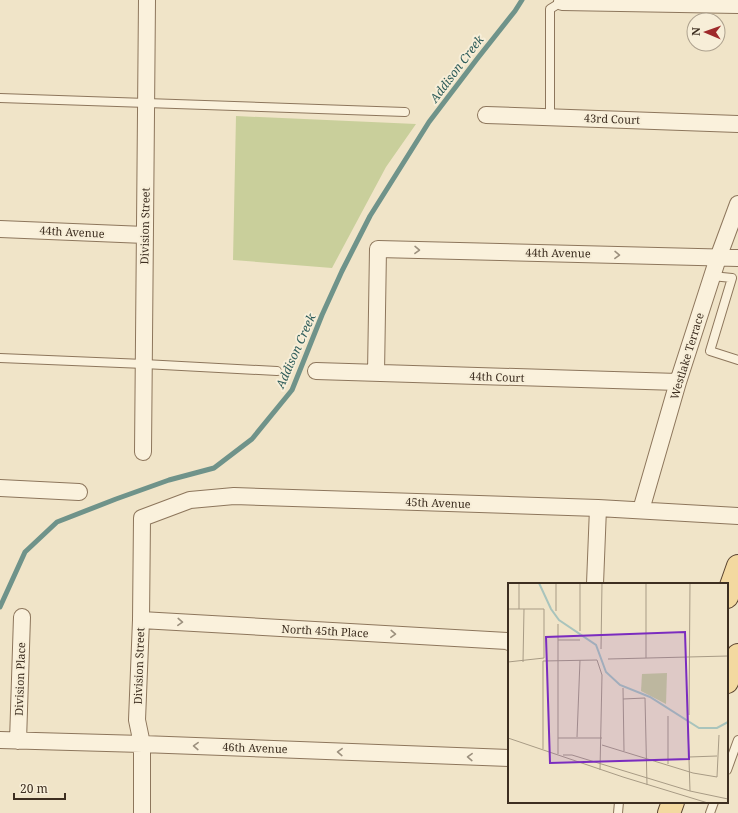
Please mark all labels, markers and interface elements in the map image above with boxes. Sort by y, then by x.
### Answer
north arrow [686,12,726,52]
text: N [688,27,703,36]
water label: Addison Creek [425,31,488,107]
street label: 43rd Court [584,110,641,127]
street label: Division Street [136,187,153,265]
street label: 44th Avenue [39,222,105,241]
street label: 44th Avenue [525,244,591,261]
one-way arrow [414,245,420,254]
one-way arrow [614,251,620,259]
water label: Addison Creek [271,310,320,392]
street label: Westlake Terrace [666,311,707,401]
street label: 44th Court [469,368,525,385]
street label: 45th Avenue [405,494,471,511]
inset map [508,583,728,803]
one-way arrow [177,618,183,627]
street label: North 45th Place [281,621,369,640]
street label: Division Street [130,627,147,705]
one-way arrow [390,630,396,639]
street label: Division Place [11,642,28,716]
street label: 46th Avenue [222,739,288,756]
one-way arrow [193,742,199,750]
one-way arrow [337,748,343,756]
one-way arrow [467,753,473,761]
scale bar [14,775,65,801]
text: 20 m [20,780,48,797]

